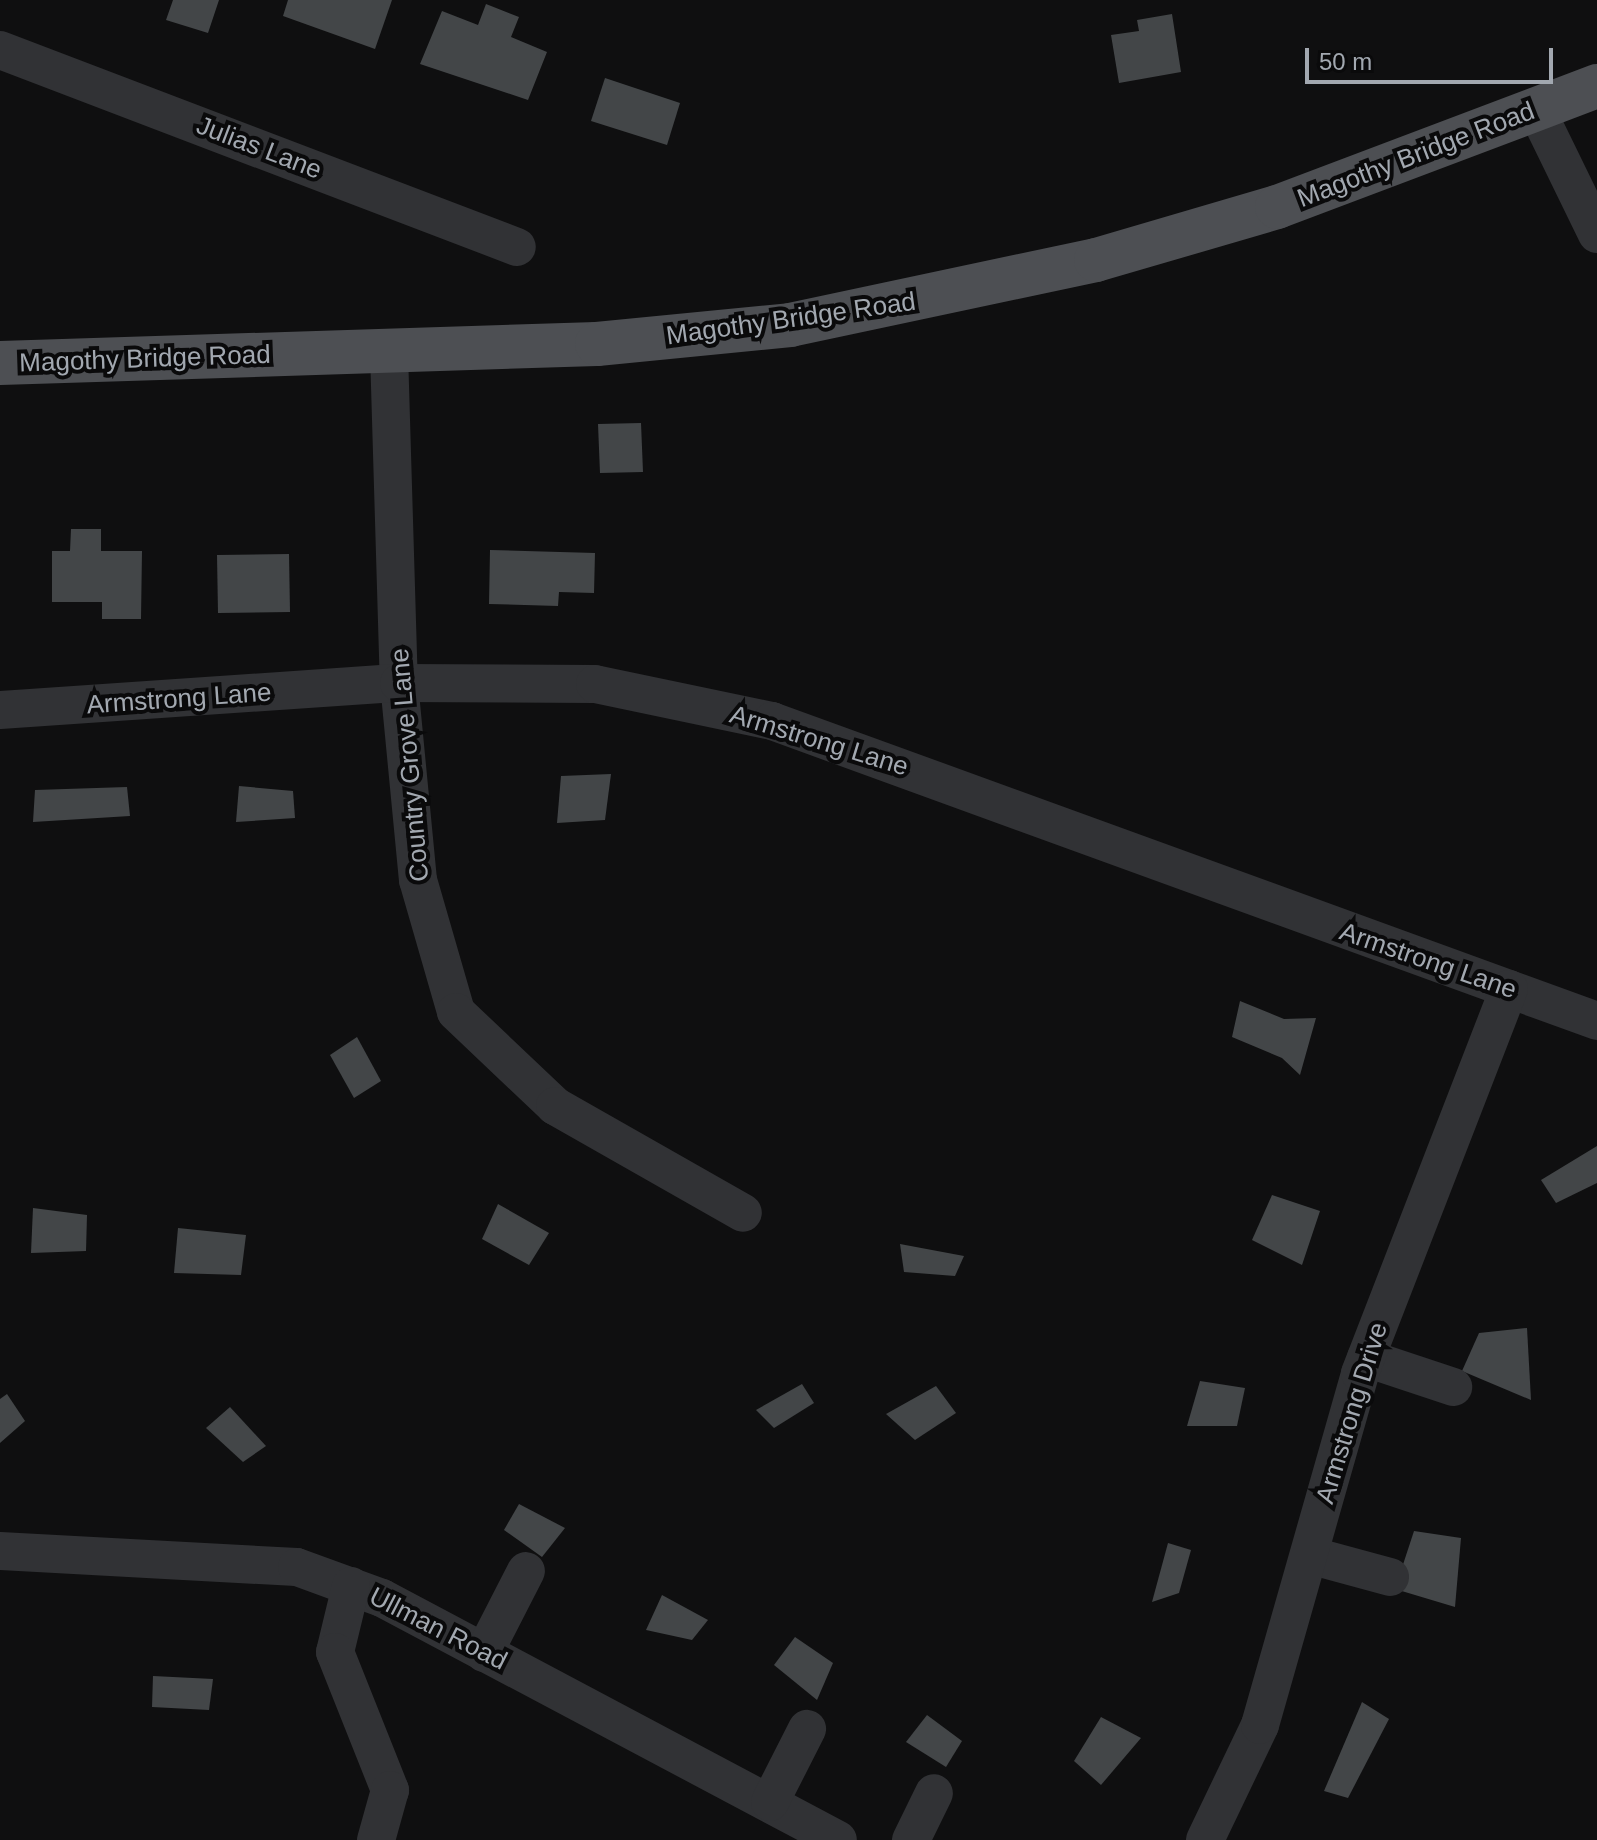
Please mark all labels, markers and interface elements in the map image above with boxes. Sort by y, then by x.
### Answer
scale bar [1309,32,1557,82]
text: 50 m [1319,48,1372,75]
street label: Magothy Bridge Road [1293,95,1539,215]
street label: Julias Lane [192,110,326,186]
street label: Magothy Bridge Road [664,286,918,352]
street label: Magothy Bridge Road [19,339,271,379]
street label: Country Grove Lane [384,647,436,883]
street label: Armstrong Lane [86,677,272,721]
street label: Armstrong Lane [726,699,912,783]
street label: Armstrong Lane [1335,916,1521,1006]
street label: Armstrong Drive [1310,1319,1394,1507]
street label: Ullman Road [364,1581,512,1677]

